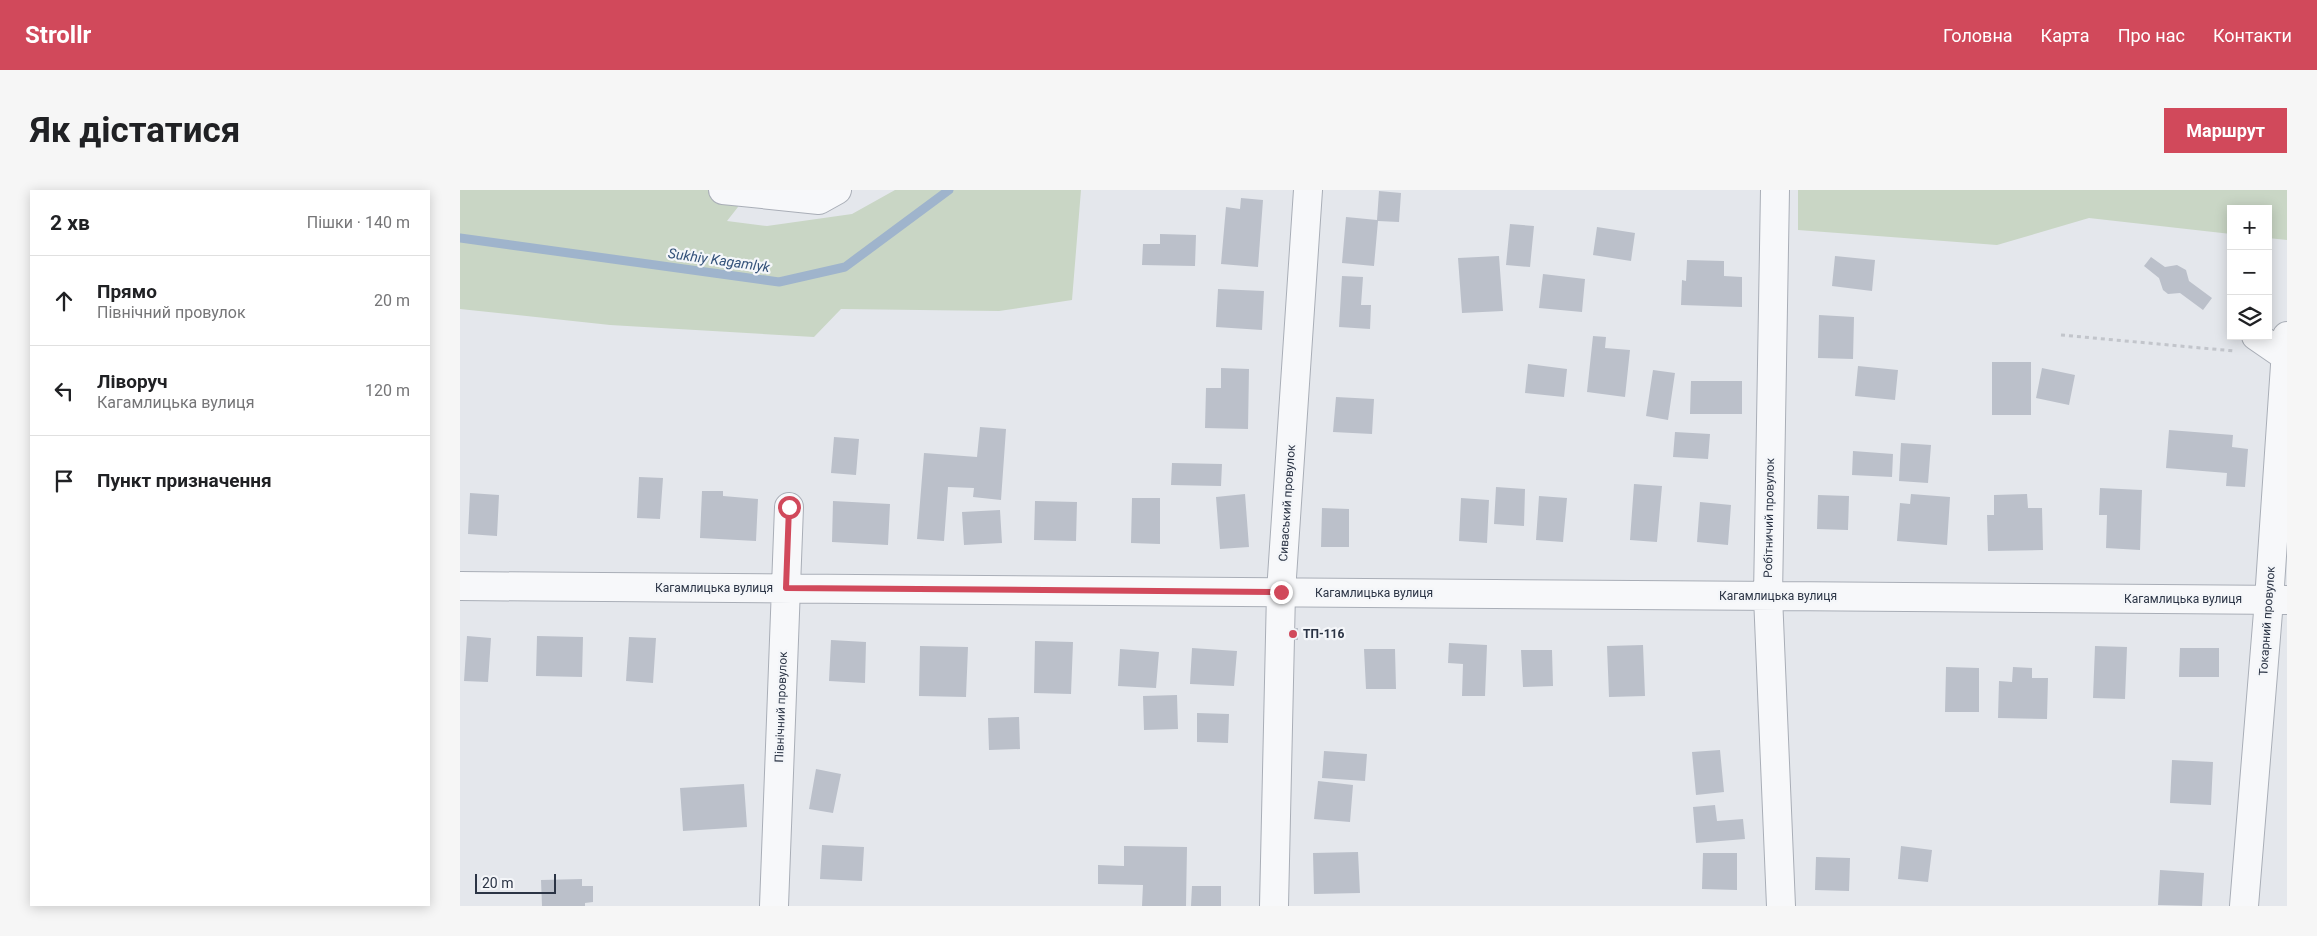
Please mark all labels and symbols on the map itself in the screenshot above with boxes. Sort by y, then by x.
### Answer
water label: Sukhiy Kagamlyk [667,245,772,275]
street label: Сиваський провулок [1276,444,1298,562]
street label: Робітничий провулок [1761,457,1777,578]
route start [778,496,801,519]
street label: Токарний провулок [2256,565,2278,676]
street label: Кагамлицька вулиця [655,581,773,595]
route end [1270,581,1293,604]
street label: Кагамлицька вулиця [1315,586,1433,600]
street label: Кагамлицька вулиця [1719,589,1837,603]
street label: Кагамлицька вулиця [2124,592,2242,606]
place label: ТП-116 [1303,627,1344,641]
marker: ТП-116 [1287,628,1299,640]
street label: Північний провулок [772,651,790,763]
scale bar [475,871,556,894]

